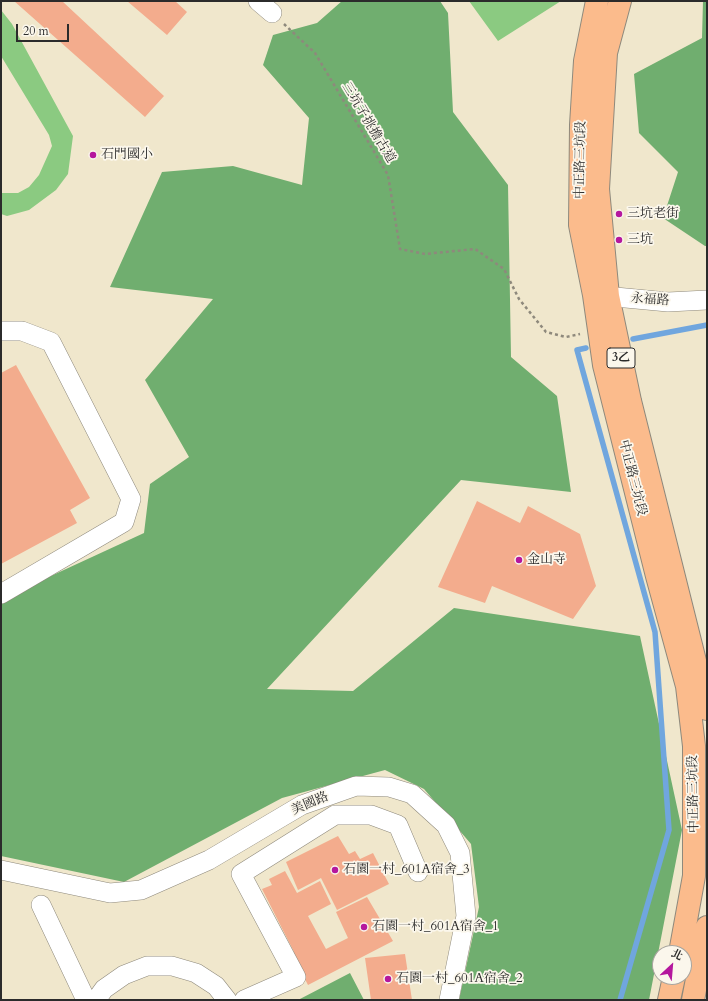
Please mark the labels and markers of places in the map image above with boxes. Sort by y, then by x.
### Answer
place label: 石門國小 [101,147,153,163]
marker: 石門國小 [88,150,98,160]
place label: 三坑老街 [627,206,679,222]
marker: 三坑老街 [614,209,624,219]
place label: 三坑 [627,232,653,248]
marker: 三坑 [614,235,624,245]
place label: 金山寺 [527,552,566,568]
marker: 金山寺 [514,555,524,565]
place label: 石園一村_601A宿舍_3 [343,862,470,878]
marker: 石園一村_601A宿舍_3 [330,865,340,875]
place label: 石園一村_601A宿舍_1 [372,919,499,935]
marker: 石園一村_601A宿舍_1 [359,922,369,932]
place label: 石園一村_601A宿舍_2 [396,971,523,987]
marker: 石園一村_601A宿舍_2 [383,974,393,984]

